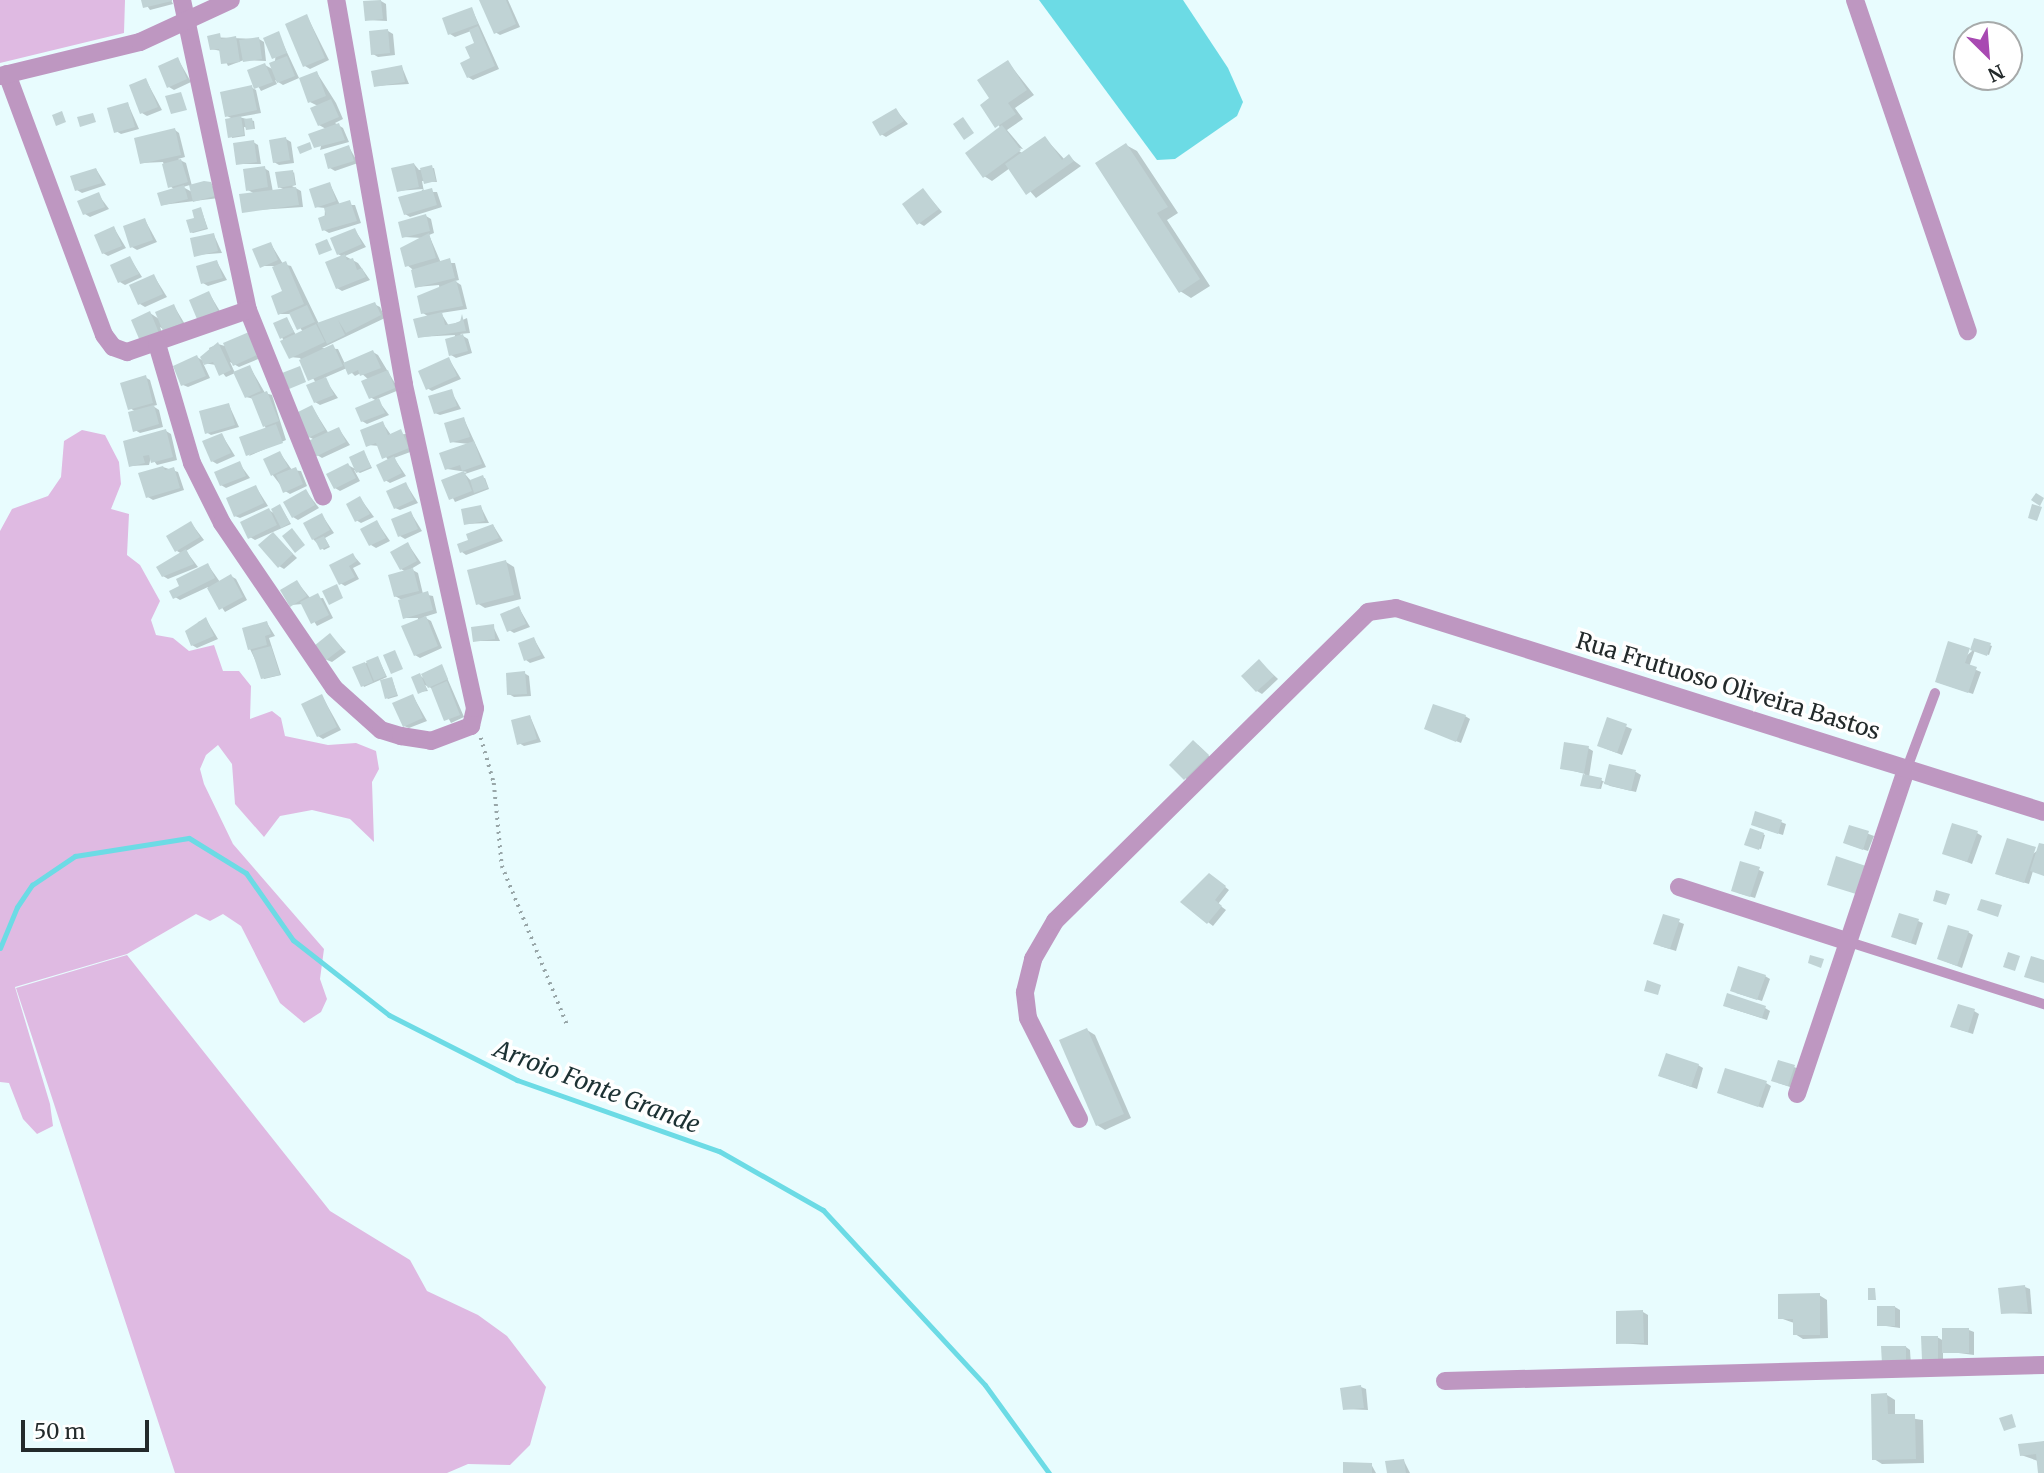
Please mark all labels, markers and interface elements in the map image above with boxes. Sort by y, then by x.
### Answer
north arrow [1953,21,2023,91]
text: N [1984,59,2008,87]
street label: Rua Frutuoso Oliveira Bastos [1573,627,1883,745]
water label: Arroio Fonte Grande [490,1034,704,1140]
scale bar [24,1406,152,1450]
text: 50 m [34,1418,85,1445]

